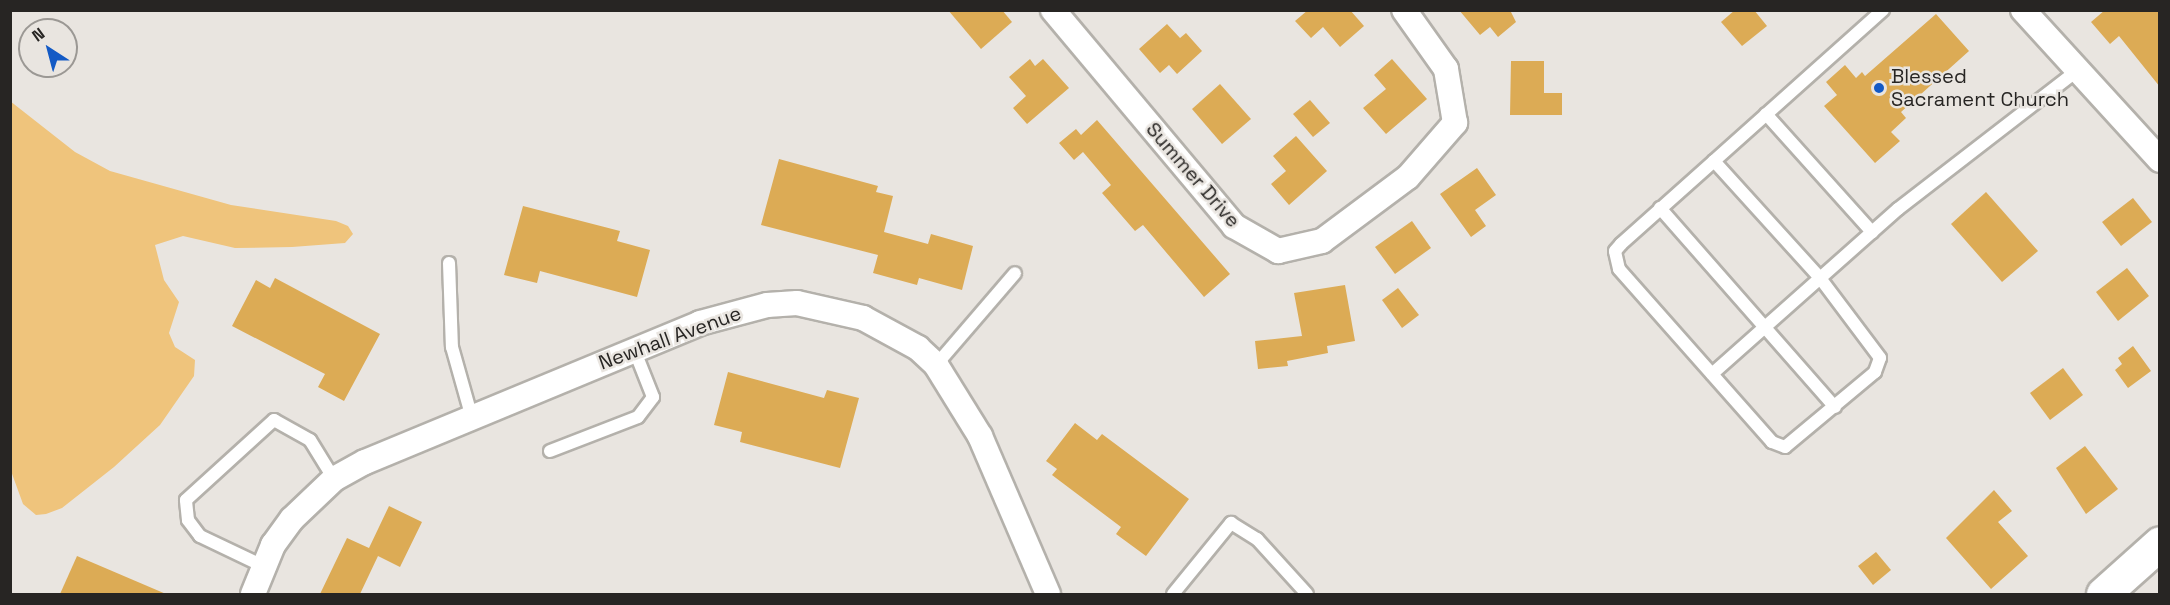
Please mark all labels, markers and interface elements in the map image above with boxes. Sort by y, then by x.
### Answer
north arrow [18,18,78,78]
text: N [28,23,49,46]
place label: Blessed Sacrament Church [1891,64,2069,111]
marker: Blessed Sacrament Church [1872,81,1886,95]
street label: Summer Drive [1141,118,1245,232]
street label: Newhall Avenue [595,301,745,375]

